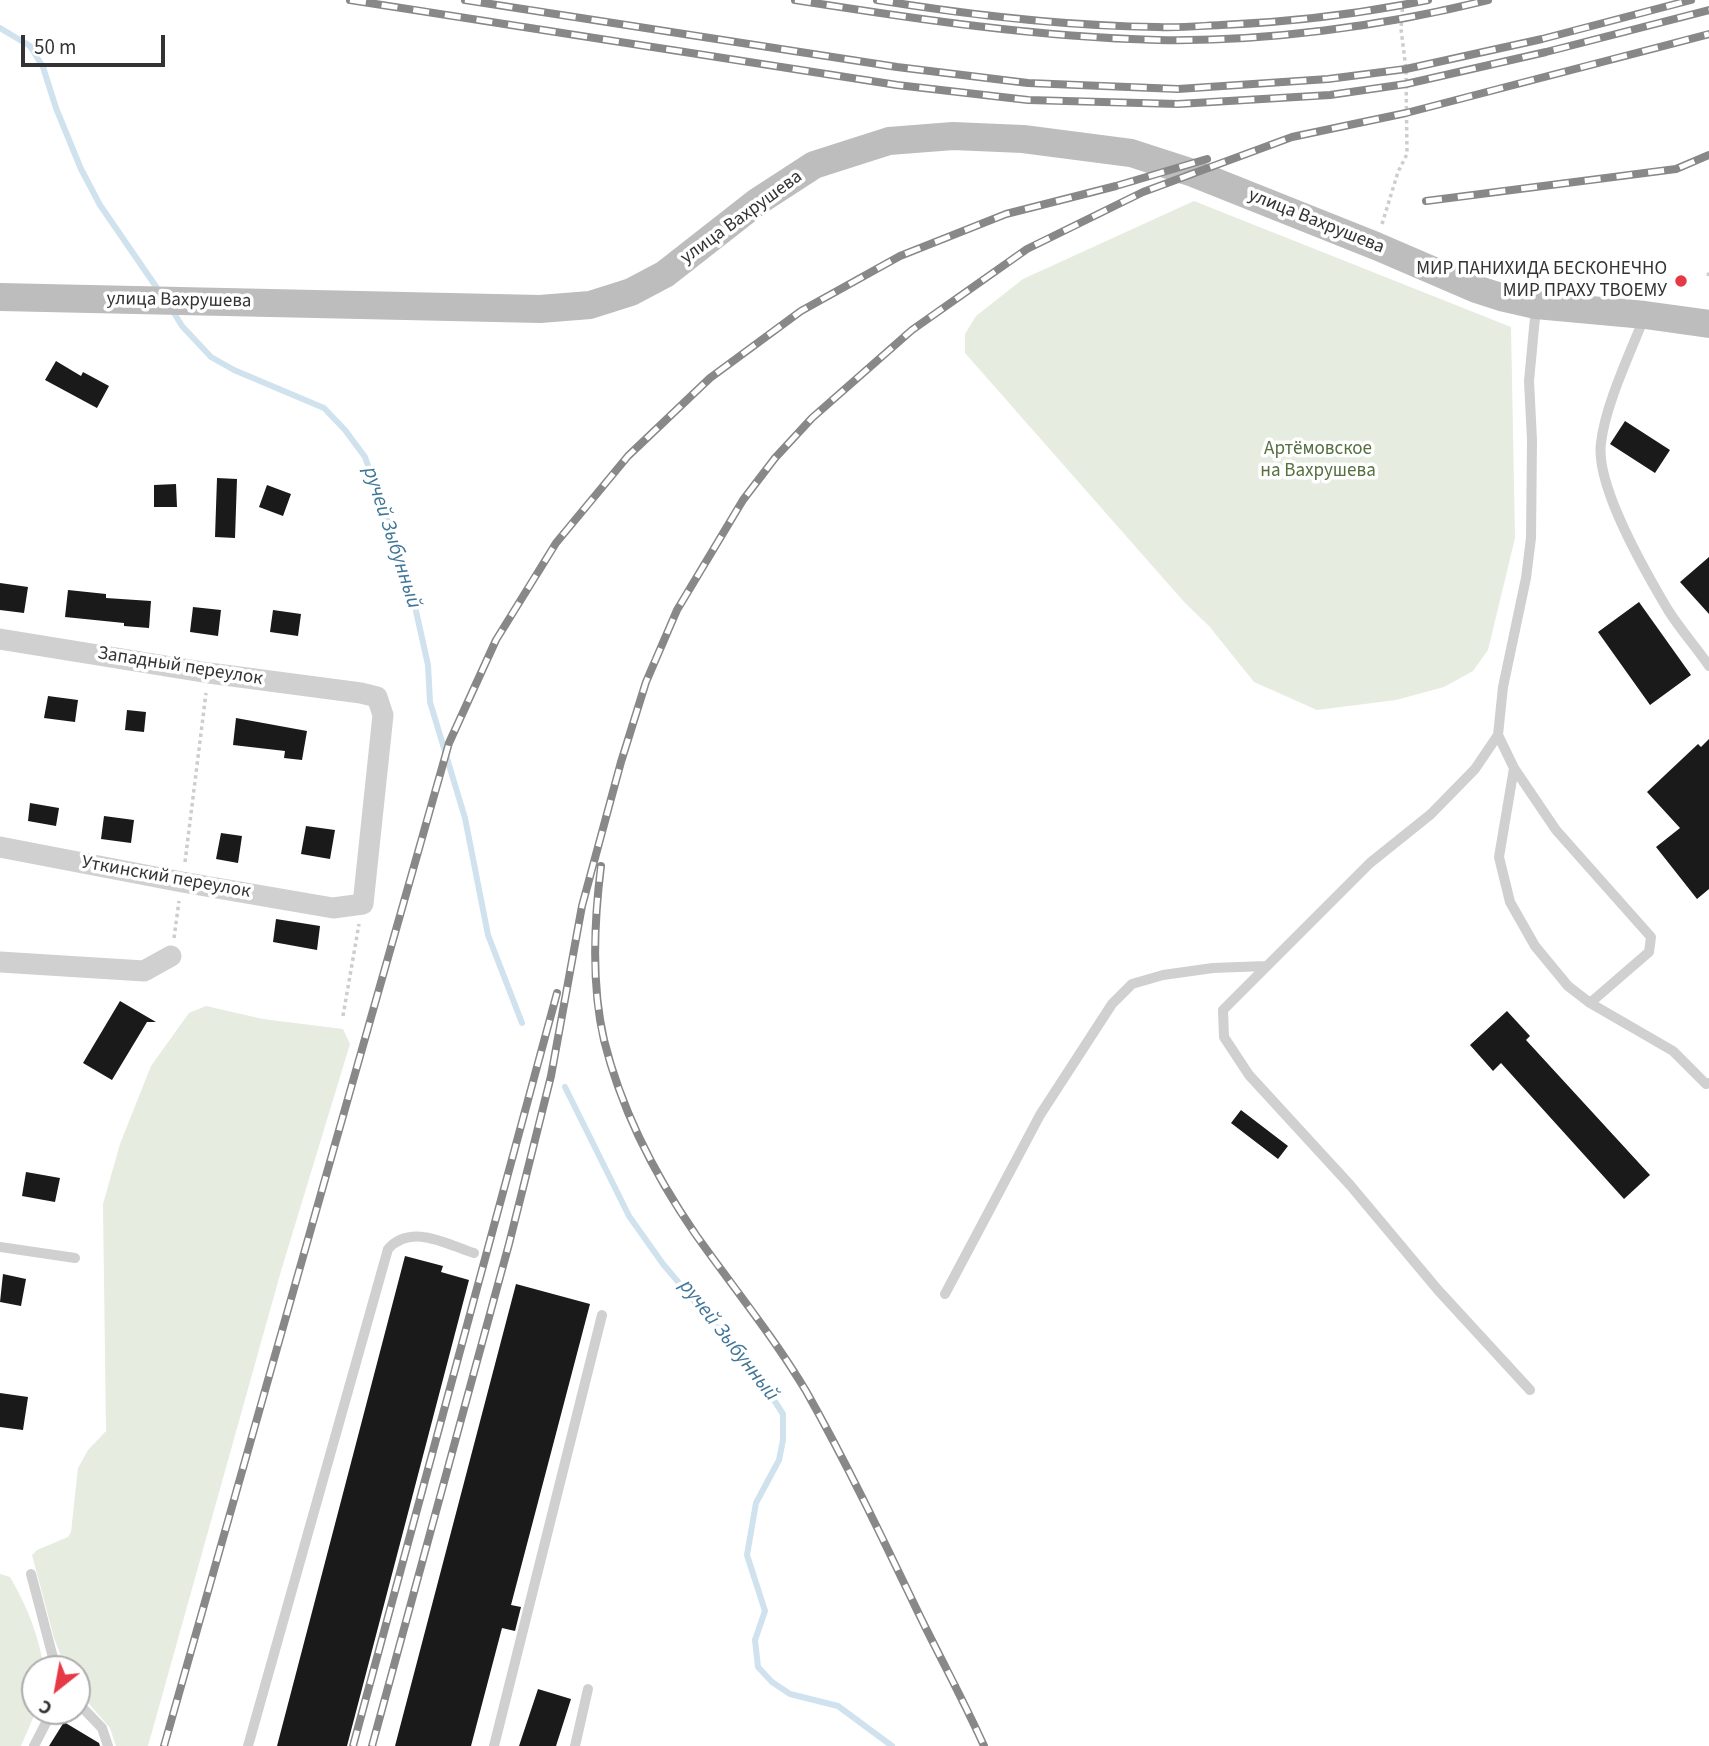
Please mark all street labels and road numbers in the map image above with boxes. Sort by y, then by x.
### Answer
street label: улица Вахрушева [677,166,807,270]
street label: улица Вахрушева [1244,184,1388,260]
street label: улица Вахрушева [106,288,252,314]
street label: Западный переулок [96,643,264,691]
street label: Уткинский переулок [80,852,252,904]

